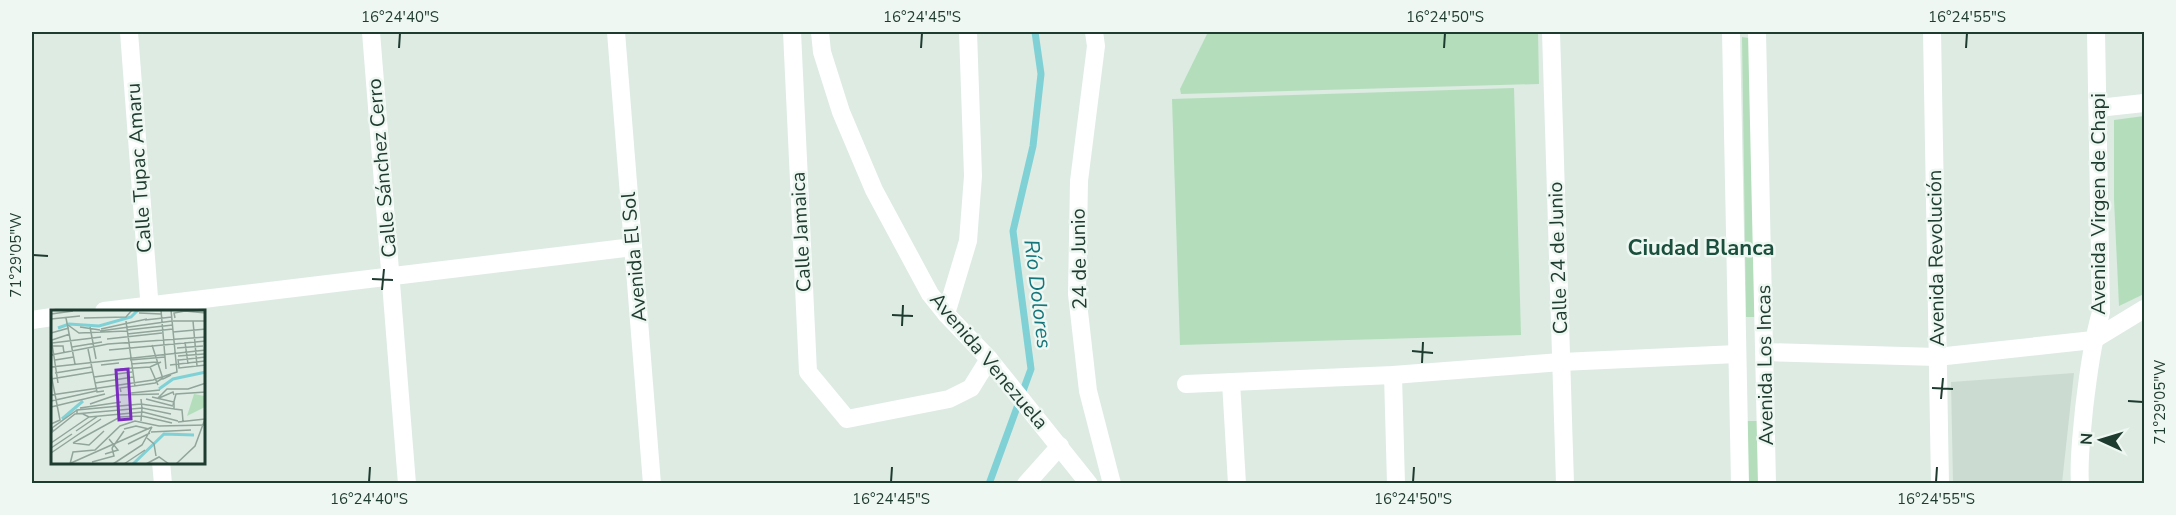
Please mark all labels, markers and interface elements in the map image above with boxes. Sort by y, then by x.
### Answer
text: 16°24'40"S [361,7,439,27]
text: 16°24'45"S [883,7,961,27]
text: 16°24'50"S [1406,7,1484,27]
text: 16°24'55"S [1928,7,2006,27]
street label: Calle Sánchez Cerro [361,77,403,259]
street label: Calle Tupac Amaru [120,82,158,254]
street label: Avenida Virgen de Chapi [2085,93,2112,315]
street label: Avenida Revolución [1921,169,1951,347]
street label: Calle Jamaica [784,171,818,293]
street label: Calle 24 de Junio [1542,181,1574,335]
street label: Avenida El Sol [615,191,653,323]
street label: 24 de Junio [1065,208,1093,310]
text: 71°29'05"W [6,212,26,298]
district label: Ciudad Blanca [1627,233,1775,263]
water label: Río Dolores [1017,238,1059,350]
street label: Avenida Los Incas [1750,284,1780,446]
street label: Avenida Venezuela [924,287,1054,435]
inset map [51,310,206,464]
text: 71°29'05"W [2150,359,2170,445]
north arrow [2071,410,2131,470]
text: N [2076,432,2098,446]
text: 16°24'40"S [330,489,408,509]
text: 16°24'45"S [852,489,930,509]
text: 16°24'50"S [1374,489,1452,509]
text: 16°24'55"S [1897,489,1975,509]

